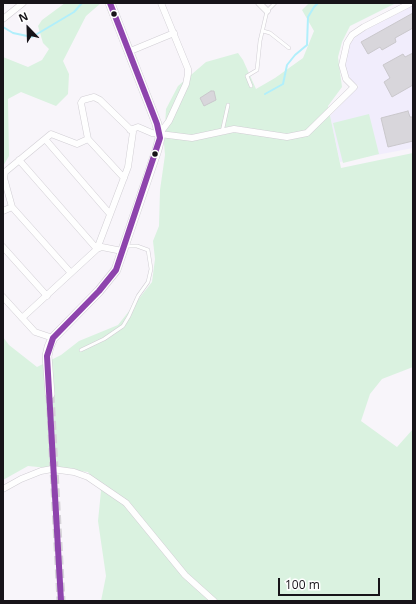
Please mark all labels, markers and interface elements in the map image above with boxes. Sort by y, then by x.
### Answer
north arrow [8,8,48,48]
text: N [16,8,30,25]
unlabelled marker [109,9,119,19]
unlabelled marker [150,149,160,159]
scale bar [280,570,382,596]
text: 100 m [285,576,320,593]

